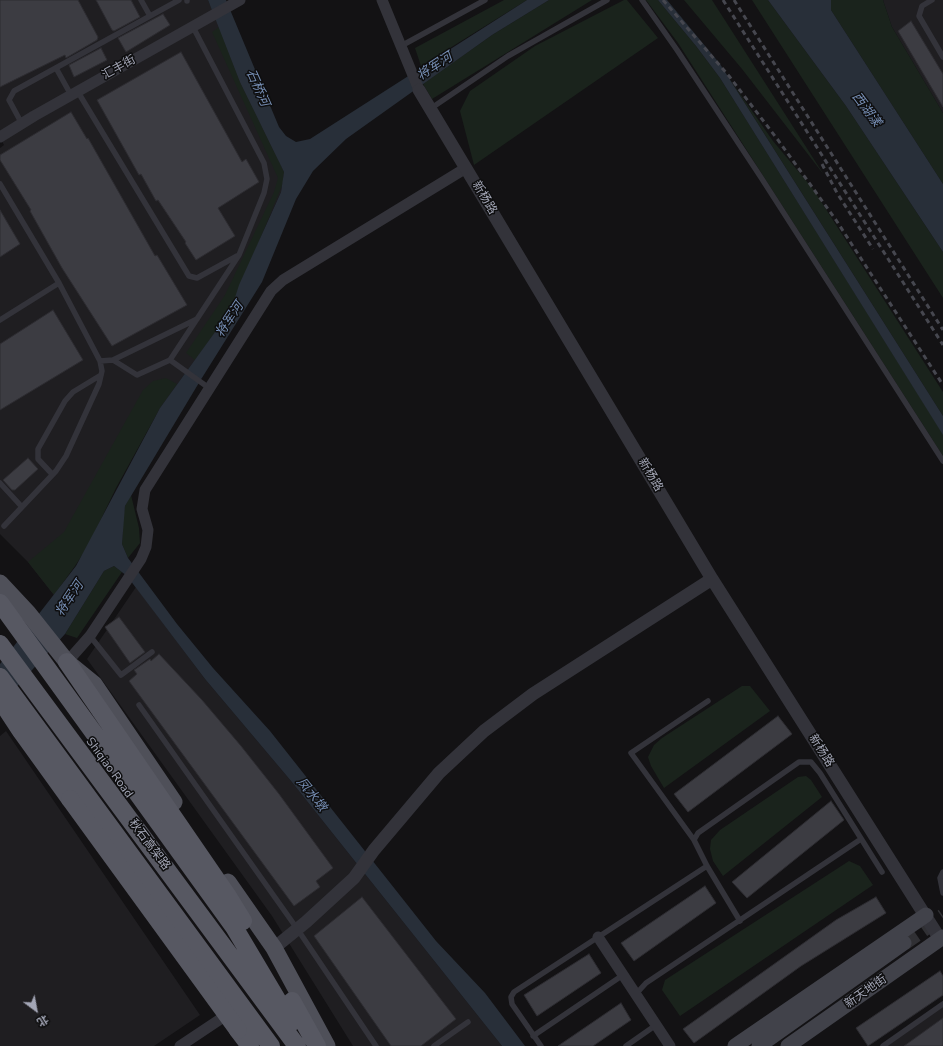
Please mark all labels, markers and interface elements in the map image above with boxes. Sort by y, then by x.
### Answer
water label: 将军河 [414,50,456,84]
street label: 汇丰街 [100,53,138,83]
water label: 石桥河 [242,67,272,109]
water label: 西湖漾 [848,90,884,130]
street label: 新杨路 [469,179,499,217]
water label: 将军河 [213,299,247,341]
street label: 新杨路 [635,456,665,494]
water label: 将军河 [53,578,87,620]
street label: 新杨路 [805,732,837,770]
street label: Shiqiao Road [82,735,136,801]
water label: 凤水墩 [293,775,329,815]
street label: 秋石高架路 [125,817,173,873]
street label: 新天地街 [842,972,890,1012]
north arrow [16,990,56,1030]
text: 北 [34,1011,51,1030]

